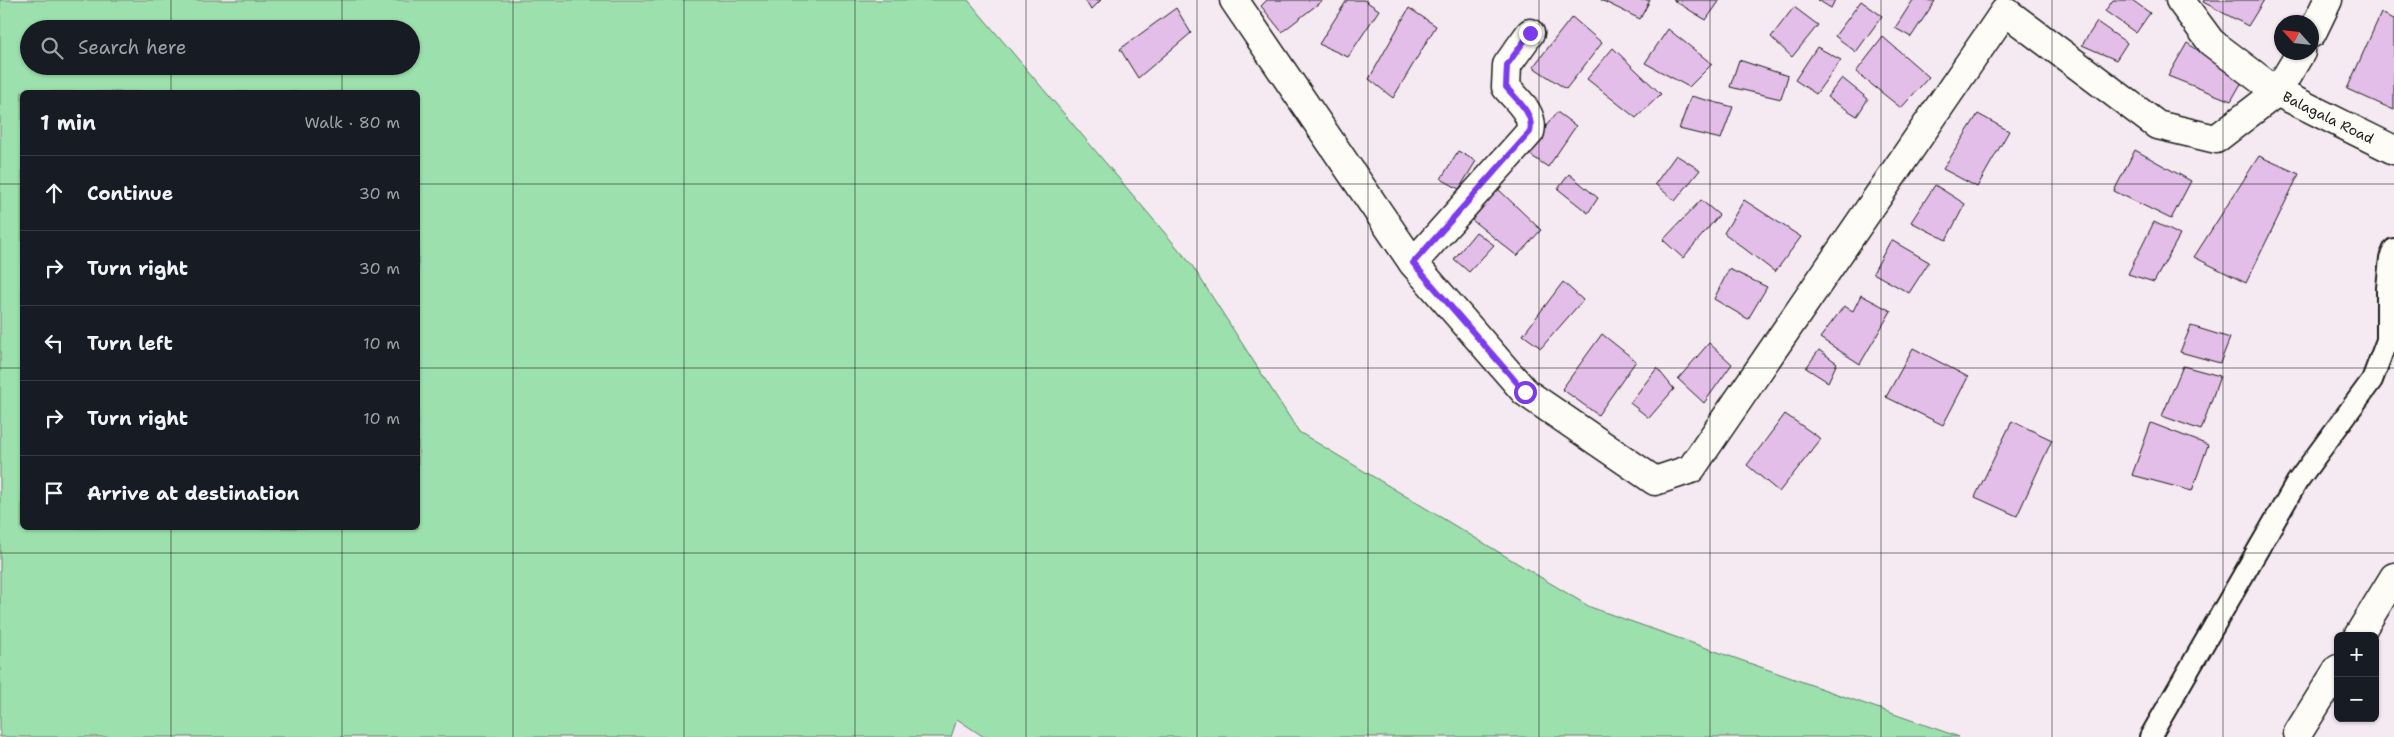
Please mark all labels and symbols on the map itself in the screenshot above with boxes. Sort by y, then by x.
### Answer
north arrow [2274,15,2319,60]
route end [1519,22,1542,45]
street label: Balagala Road [2280,87,2377,148]
route start [1514,381,1537,404]

